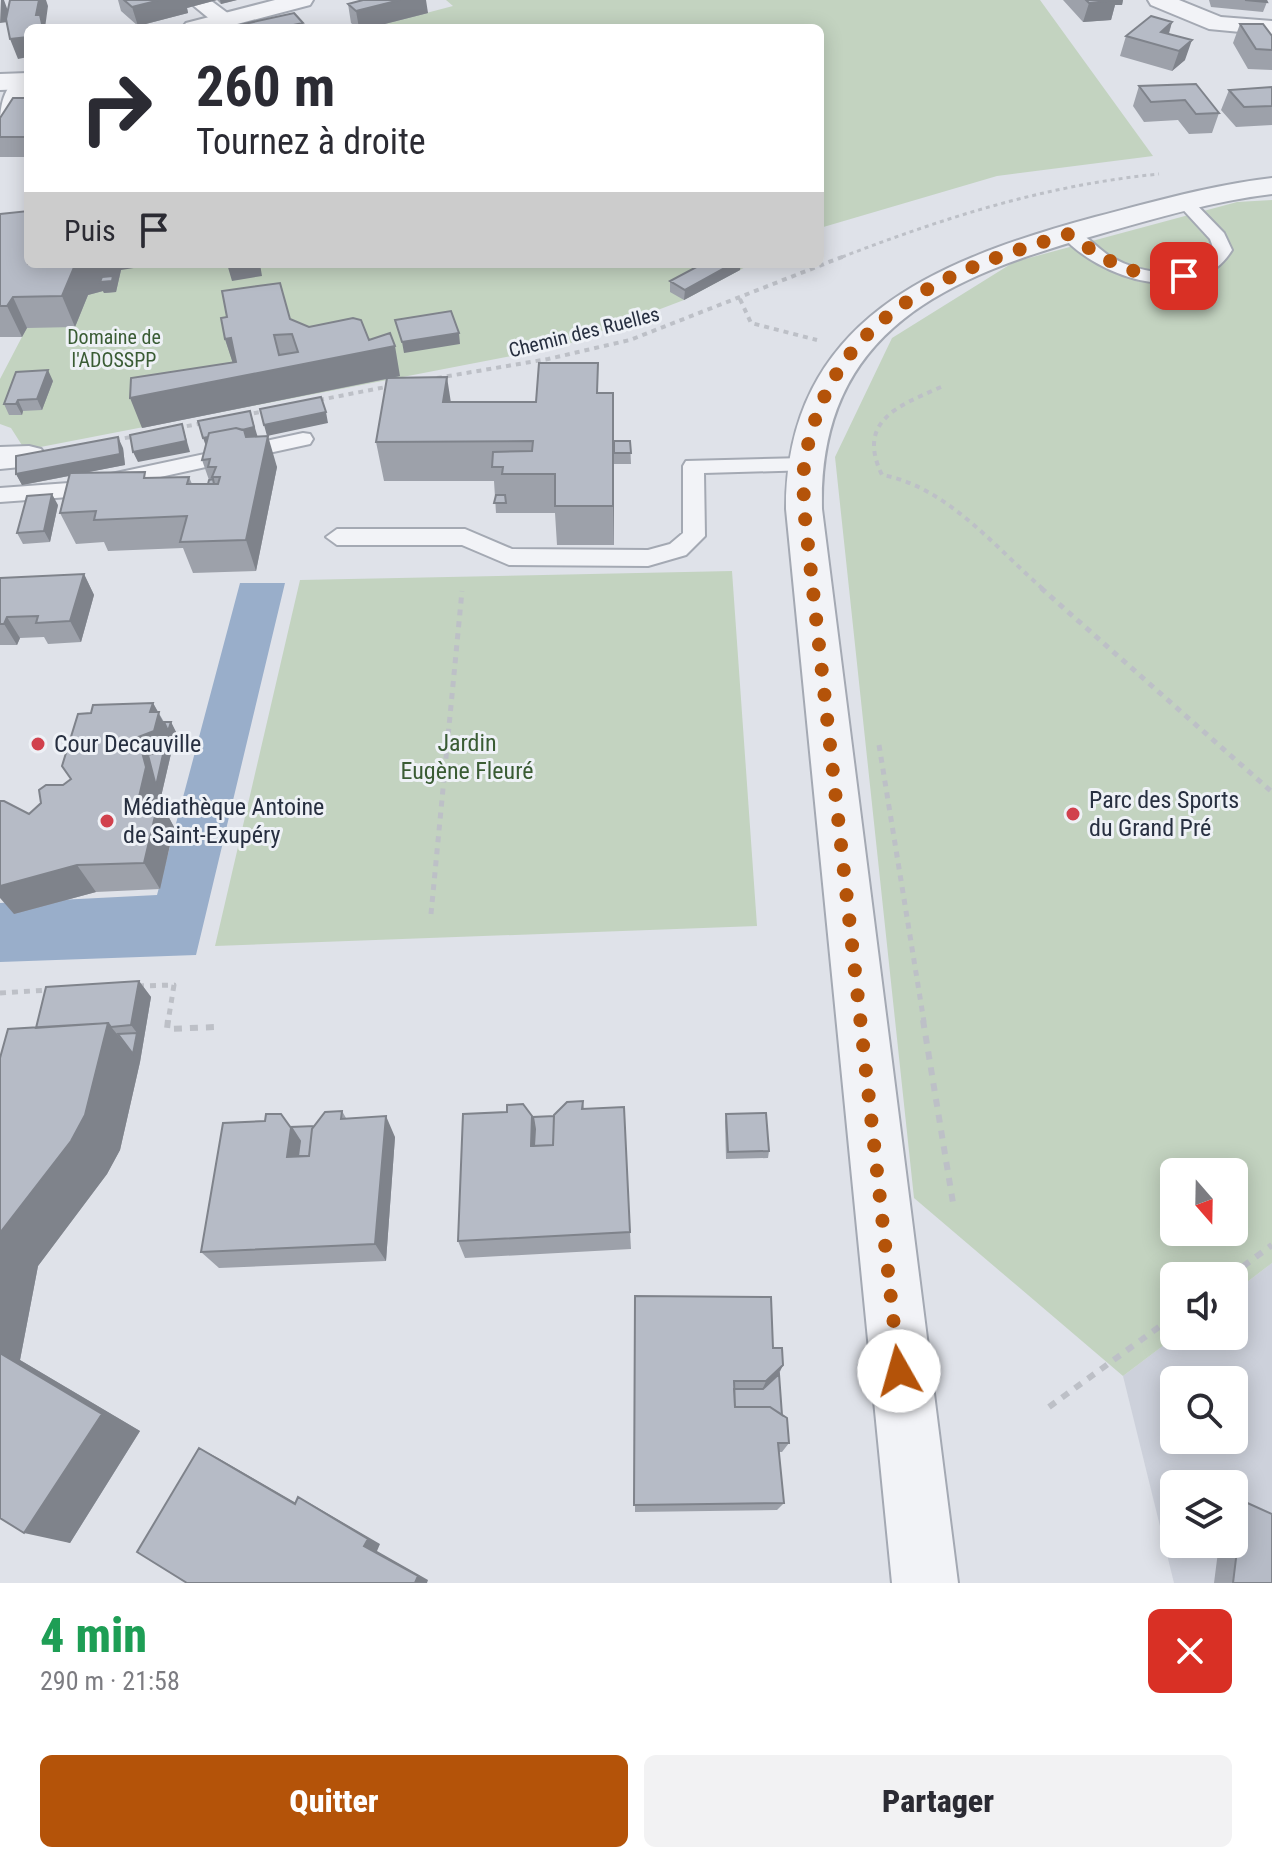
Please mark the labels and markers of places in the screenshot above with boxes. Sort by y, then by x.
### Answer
pin [1150,242,1218,310]
place label: Cour Decauville [54,730,201,758]
marker: Cour Decauville [29,735,47,753]
place label: Parc des Sports du Grand Pré [1089,786,1239,842]
place label: Médiathèque Antoine de Saint-Exupéry [123,793,324,849]
marker: Parc des Sports du Grand Pré [1064,805,1082,823]
marker: Médiathèque Antoine de Saint-Exupéry [98,812,116,830]

